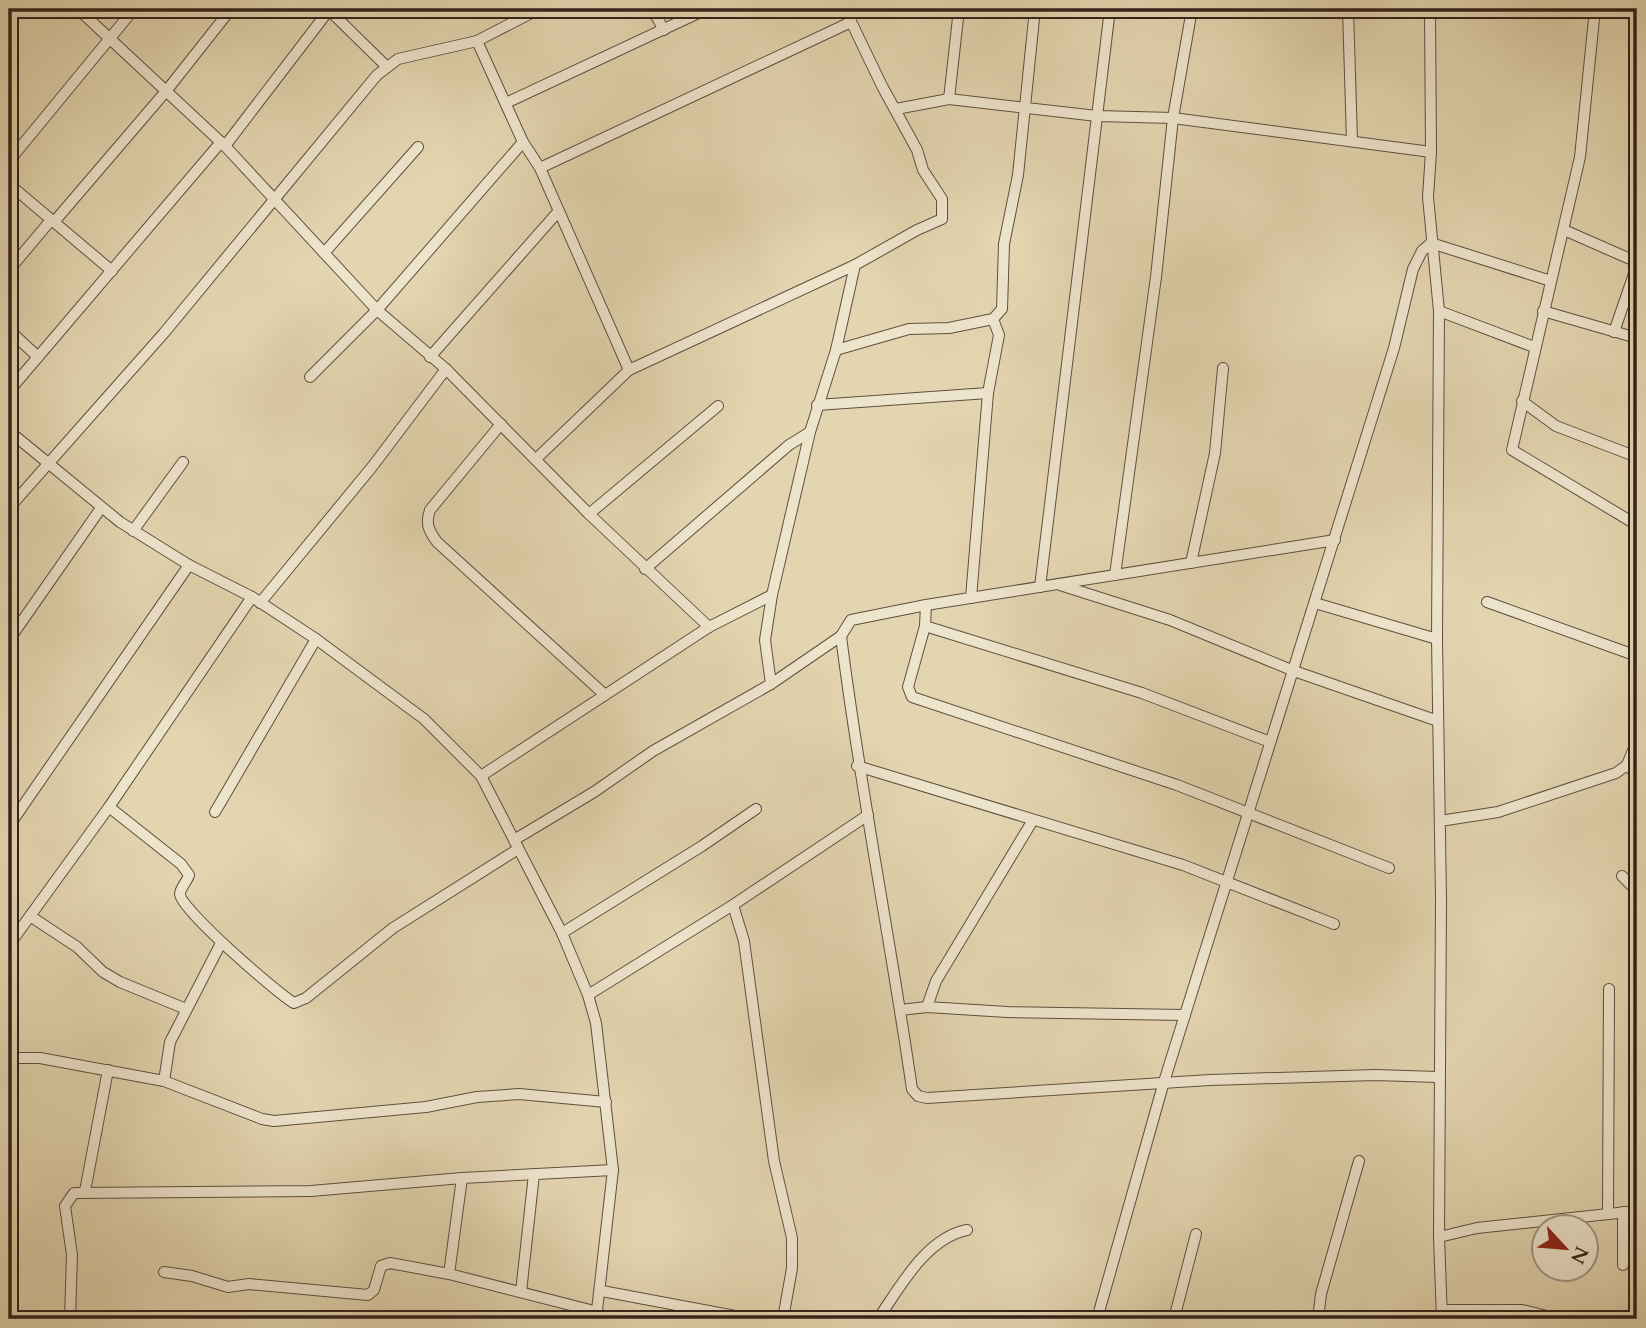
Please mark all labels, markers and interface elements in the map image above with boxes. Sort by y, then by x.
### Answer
north arrow [1530,1212,1600,1282]
text: N [1564,1242,1595,1269]

